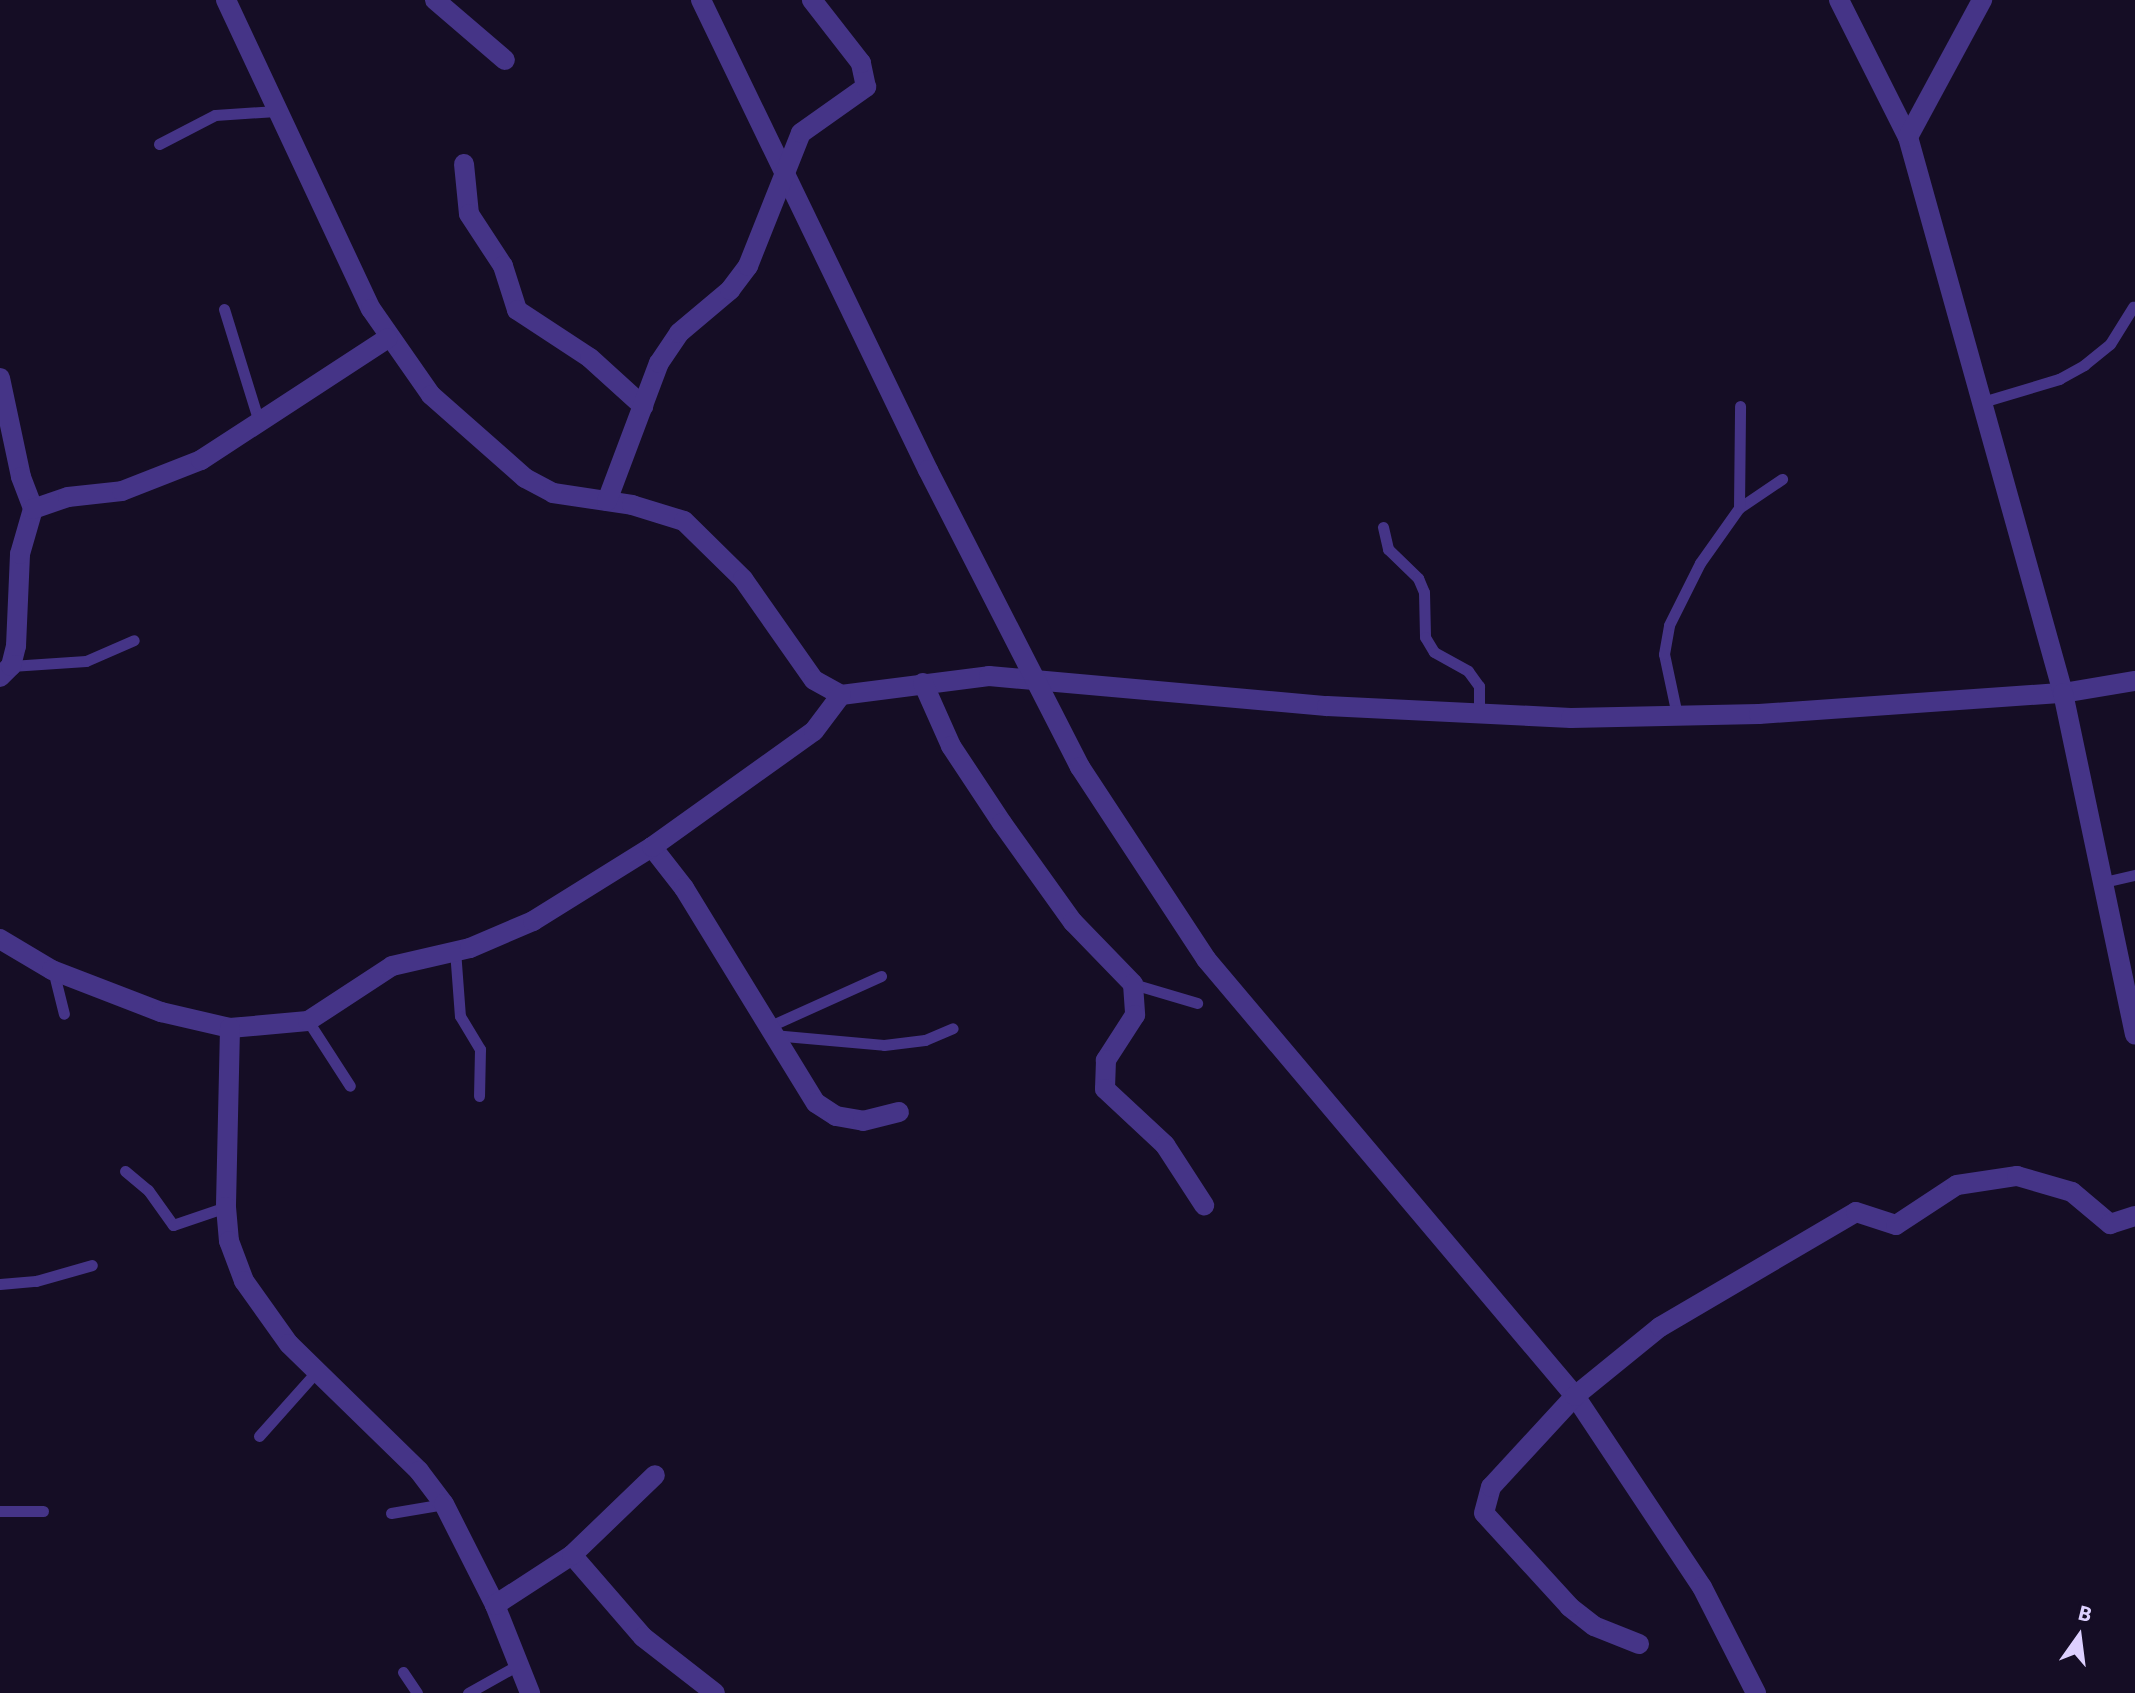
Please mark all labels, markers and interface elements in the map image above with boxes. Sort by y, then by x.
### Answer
north arrow [2039,1597,2119,1677]
text: B [2074,1597,2095,1631]

